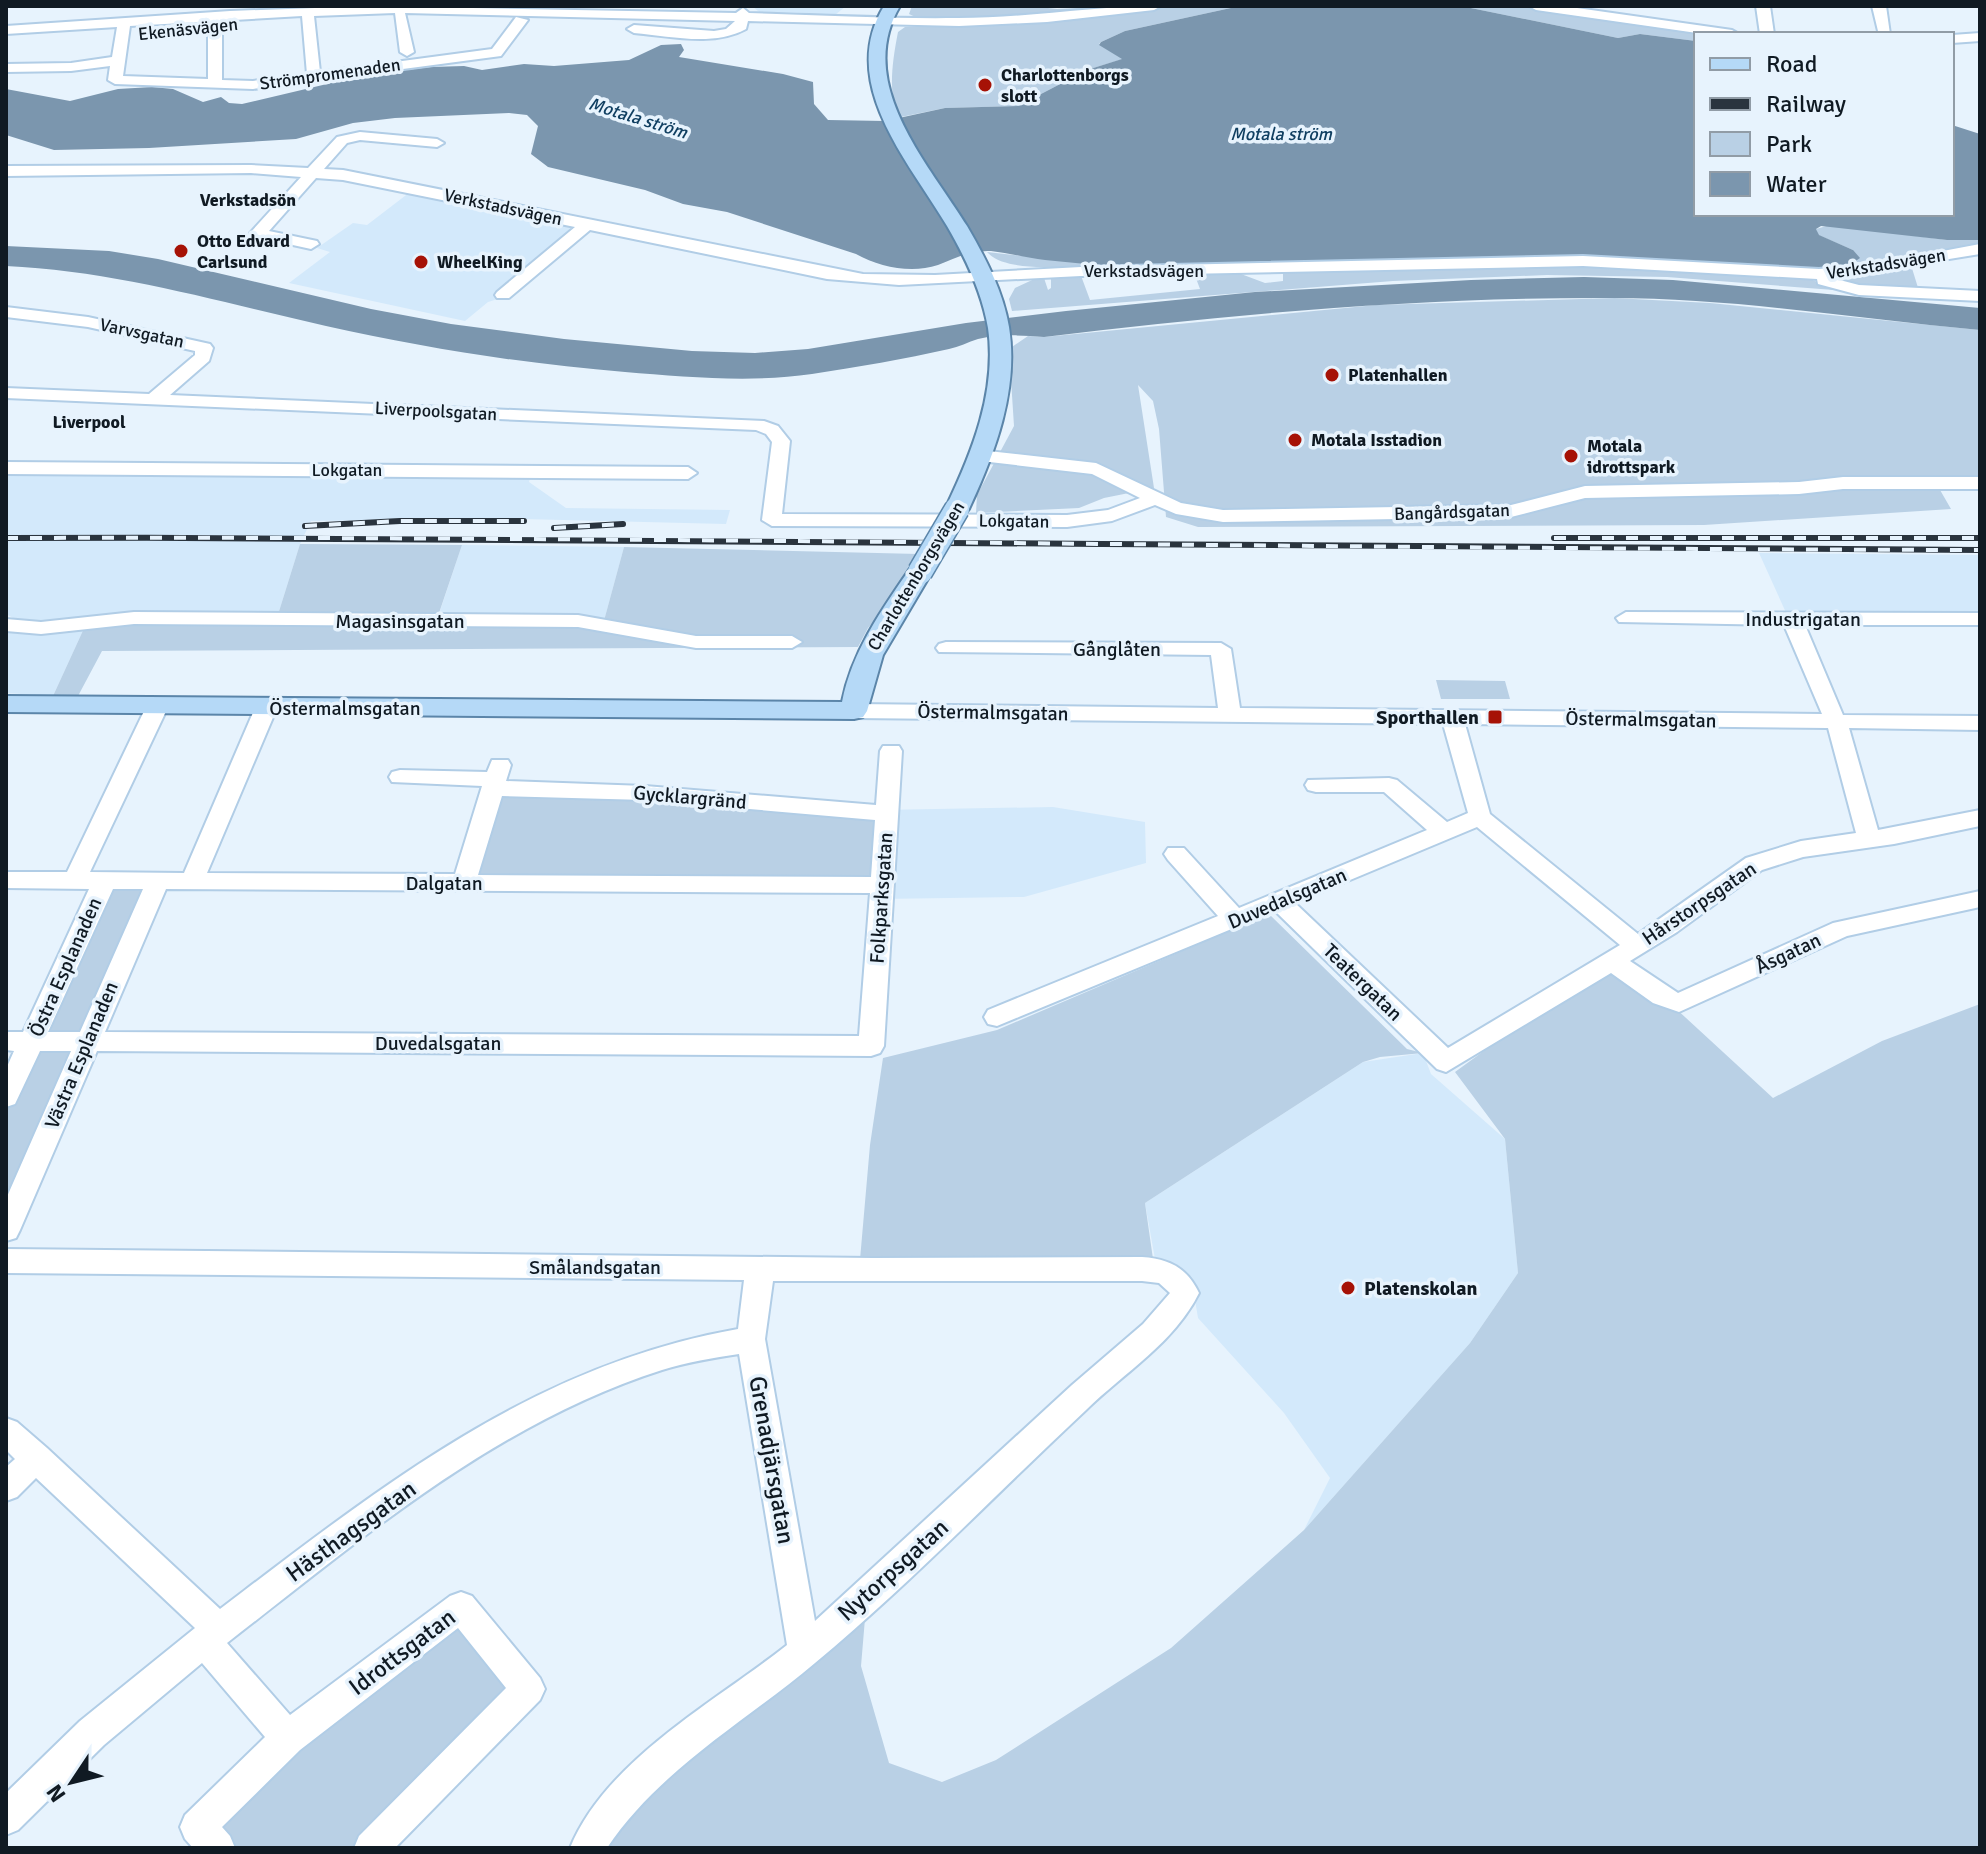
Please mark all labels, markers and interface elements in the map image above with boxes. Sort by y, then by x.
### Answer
street label: Ekenäsvägen [137,13,239,45]
legend [1694,32,1954,216]
text: Road [1766,49,1817,79]
street label: Strömpromenaden [258,53,402,95]
place label: Charlottenborgs slott [1001,64,1129,107]
marker: Charlottenborgs slott [976,76,994,94]
text: Railway [1766,89,1846,119]
water label: Motala ström [586,93,690,144]
water label: Motala ström [1230,123,1333,145]
text: Park [1766,129,1812,159]
text: Water [1766,169,1827,199]
street label: Verkstadsvägen [442,184,564,230]
district label: Verkstadsön [200,189,296,211]
place label: Otto Edvard Carlsund [197,230,290,273]
marker: Otto Edvard Carlsund [172,242,190,260]
street label: Verkstadsvägen [1825,244,1947,284]
place label: WheelKing [437,251,523,273]
marker: WheelKing [412,253,430,271]
street label: Verkstadsvägen [1084,260,1204,282]
street label: Varvsgatan [98,313,186,353]
place label: Platenhallen [1348,364,1448,386]
marker: Platenhallen [1323,366,1341,384]
street label: Liverpoolsgatan [374,397,498,425]
district label: Liverpool [52,411,126,433]
place label: Motala Isstadion [1311,429,1442,451]
marker: Motala Isstadion [1286,431,1304,449]
place label: Motala idrottspark [1587,435,1676,478]
marker: Motala idrottspark [1562,447,1580,465]
street label: Lokgatan [312,459,382,481]
street label: Charlottenborgsvägen [863,497,969,655]
street label: Bangårdsgatan [1394,499,1510,525]
street label: Lokgatan [978,509,1050,533]
street label: Industrigatan [1745,607,1861,632]
street label: Magasinsgatan [335,609,465,634]
street label: Gånglåten [1073,637,1161,662]
street label: Östermalmsgatan [269,696,421,721]
street label: Östermalmsgatan [917,699,1069,726]
place label: Sporthallen [1376,705,1479,730]
street label: Östermalmsgatan [1565,706,1717,733]
marker: Sporthallen [1486,708,1504,726]
street label: Gycklargränd [632,780,748,815]
street label: Folkparksgatan [864,832,899,965]
street label: Hårstorpsgatan [1637,856,1761,951]
street label: Duvedalsgatan [1224,862,1350,935]
street label: Dalgatan [405,871,483,896]
street label: Östra Esplanaden [24,894,107,1041]
street label: Åsgatan [1751,927,1825,979]
street label: Teatergatan [1318,938,1408,1026]
street label: Västra Esplanaden [39,978,124,1133]
street label: Duvedalsgatan [375,1031,501,1056]
street label: Smålandsgatan [529,1255,661,1280]
place label: Platenskolan [1364,1276,1477,1301]
marker: Platenskolan [1339,1279,1357,1297]
street label: Grenadjärsgatan [742,1374,802,1546]
street label: Hästhagsgatan [280,1474,422,1588]
street label: Nytorpsgatan [831,1512,955,1628]
street label: Idrottsgatan [343,1602,461,1702]
north arrow [32,1742,112,1822]
text: N [41,1779,71,1807]

